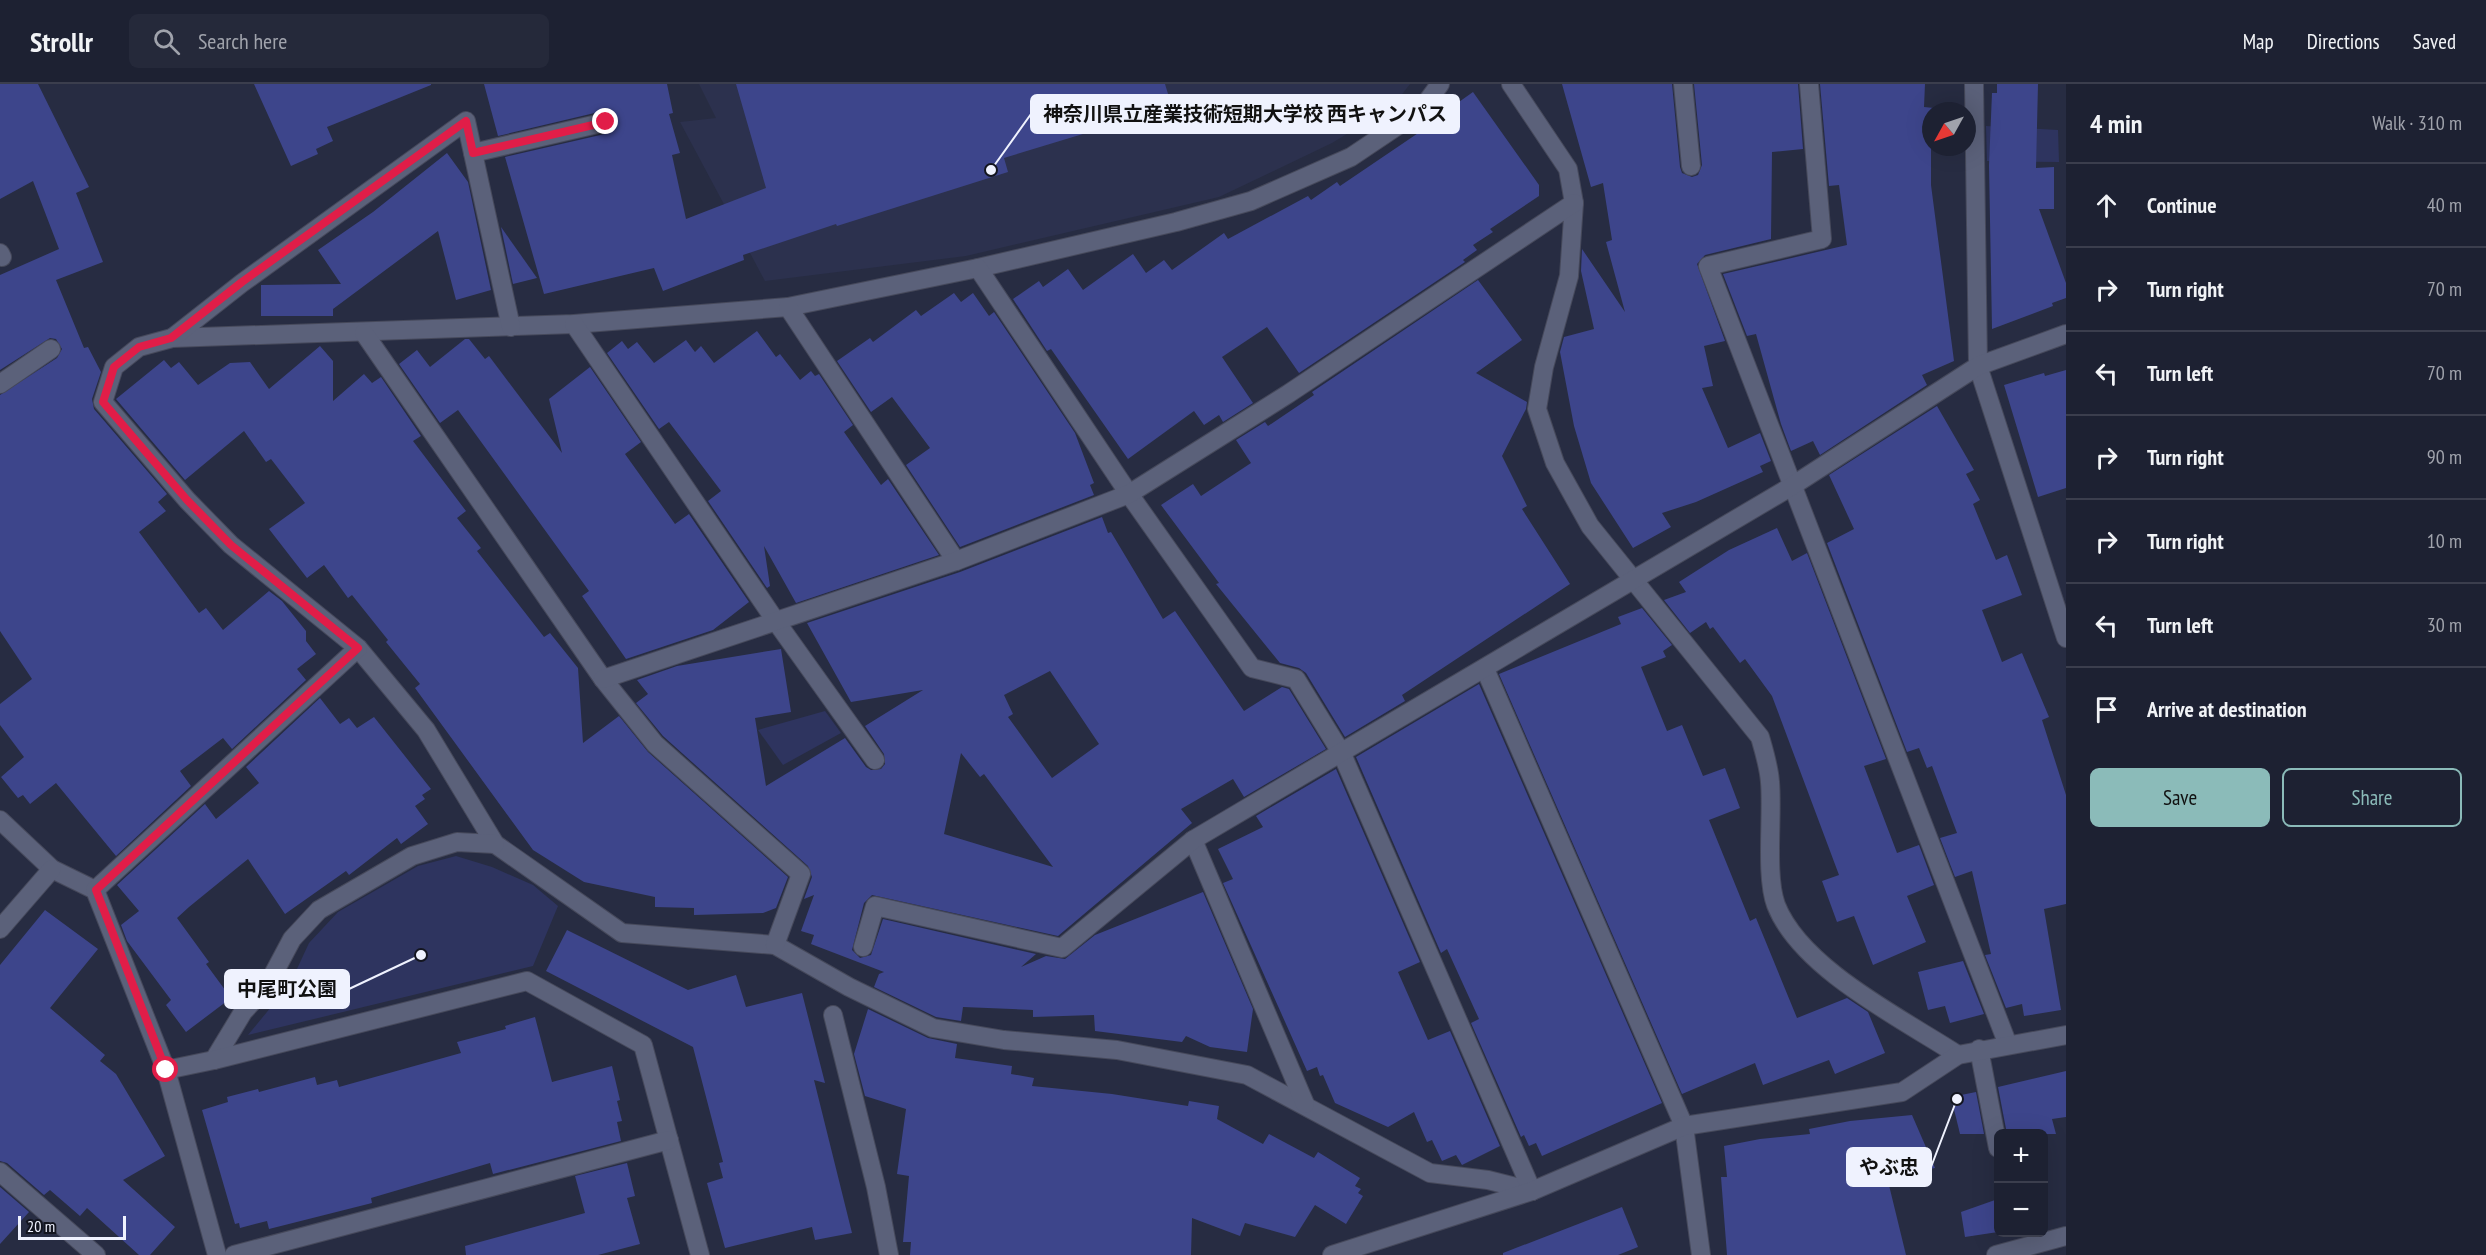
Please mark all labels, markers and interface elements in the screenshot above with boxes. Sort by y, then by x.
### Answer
search box [129,14,549,68]
text: Strollr [30,23,93,60]
icon: search [150,25,183,58]
text: Search here [198,27,287,55]
text: Map [2243,28,2274,55]
text: Directions [2307,28,2380,55]
text: Saved [2413,28,2456,55]
callout: 神奈川県立産業技術短期大学校 西キャンパス [1031,95,1459,133]
text: 神奈川県立産業技術短期大学校 西キャンパス [1043,101,1447,127]
north arrow [1922,102,1976,156]
text: 4 min [2090,107,2143,140]
route end [592,108,618,134]
text: Walk · 310 m [2372,110,2462,136]
icon: ahead [2090,189,2123,222]
text: Continue [2147,191,2217,219]
text: 40 m [2427,192,2462,218]
icon: right [2090,273,2123,306]
text: Turn right [2147,275,2224,303]
text: 70 m [2427,276,2462,302]
icon: left [2090,357,2123,390]
text: Turn left [2147,359,2213,387]
text: 70 m [2427,360,2462,386]
icon: right [2090,441,2123,474]
text: Turn right [2147,443,2224,471]
text: 90 m [2427,444,2462,470]
icon: right [2090,525,2123,558]
text: Turn right [2147,527,2224,555]
text: 10 m [2427,528,2462,554]
icon: left [2090,609,2123,642]
text: Turn left [2147,611,2213,639]
text: 30 m [2427,612,2462,638]
icon: arrive [2090,693,2123,726]
text: Arrive at destination [2147,695,2307,723]
button: Save [2090,768,2270,827]
button: Share [2282,768,2462,827]
callout: 中尾町公園 [225,970,349,1008]
text: 中尾町公園 [237,976,337,1002]
route start [152,1056,178,1082]
map controls [1994,1129,2048,1237]
button: + [1994,1129,2048,1183]
callout: やぶ忠 [1847,1148,1931,1186]
text: やぶ忠 [1859,1154,1919,1180]
button: − [1994,1183,2048,1237]
scale bar [18,1213,126,1240]
text: 20 m [27,1216,55,1236]

